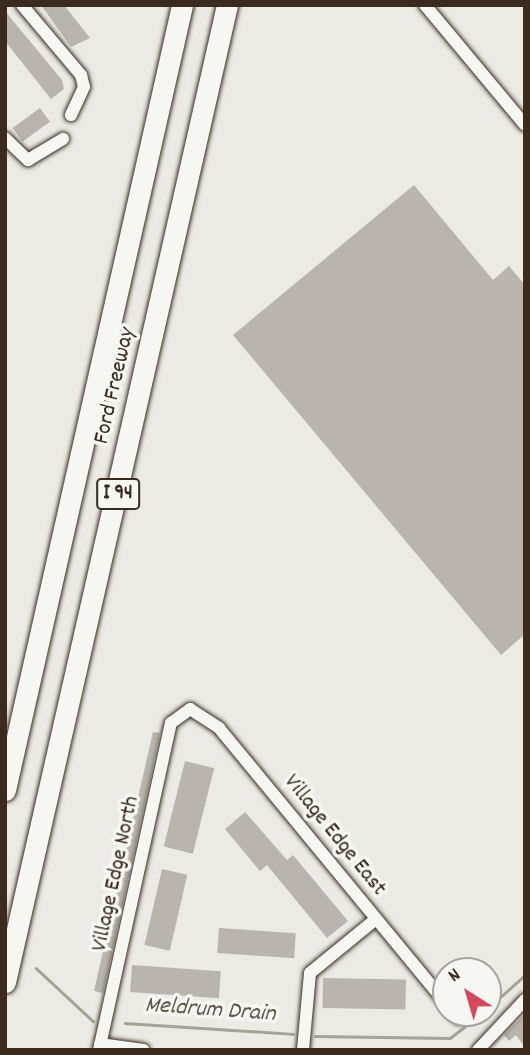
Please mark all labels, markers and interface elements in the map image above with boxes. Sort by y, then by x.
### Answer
street label: Ford Freeway [89,325,143,447]
road number: I 94 [95,476,141,512]
street label: Village Edge East [277,770,391,902]
street label: Village Edge North [87,794,147,954]
north arrow [432,957,502,1027]
text: N [443,963,467,990]
water label: Meldrum Drain [144,992,276,1030]

